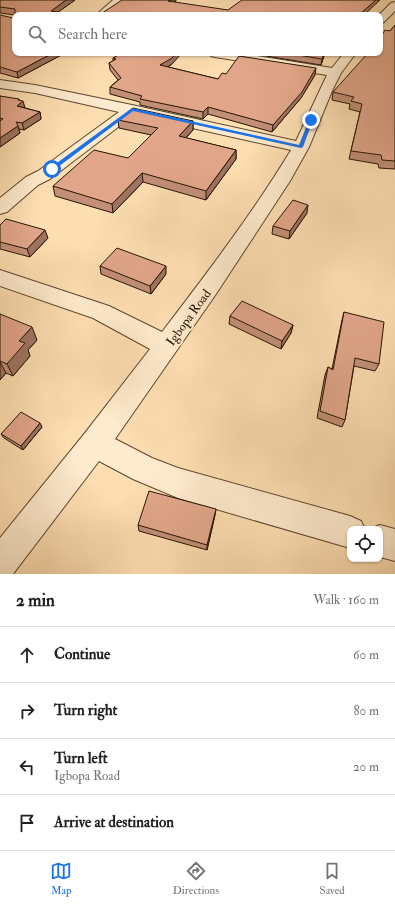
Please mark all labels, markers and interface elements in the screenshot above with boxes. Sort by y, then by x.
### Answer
search box [12,12,383,56]
icon: search [26,23,48,45]
text: Search here [58,25,127,44]
route end [302,111,320,129]
route start [43,160,61,178]
street label: Igbopa Road [163,286,216,350]
map controls [347,526,383,562]
button: locate [347,526,383,562]
text: 2 min [16,590,55,611]
text: Walk · 160 m [313,592,379,608]
icon: ahead [16,644,38,666]
text: Continue [54,645,110,664]
text: 60 m [353,647,379,663]
icon: right [16,700,38,722]
text: Turn right [54,701,117,720]
text: 80 m [353,703,379,719]
text: Turn left [54,749,108,768]
icon: left [16,756,38,778]
text: 20 m [353,759,379,775]
text: Igbopa Road [54,768,120,784]
icon: arrive [16,812,38,834]
text: Arrive at destination [54,813,174,832]
tab: Map [50,860,72,897]
tab: Directions [173,860,219,897]
tab: Saved [320,860,345,897]

